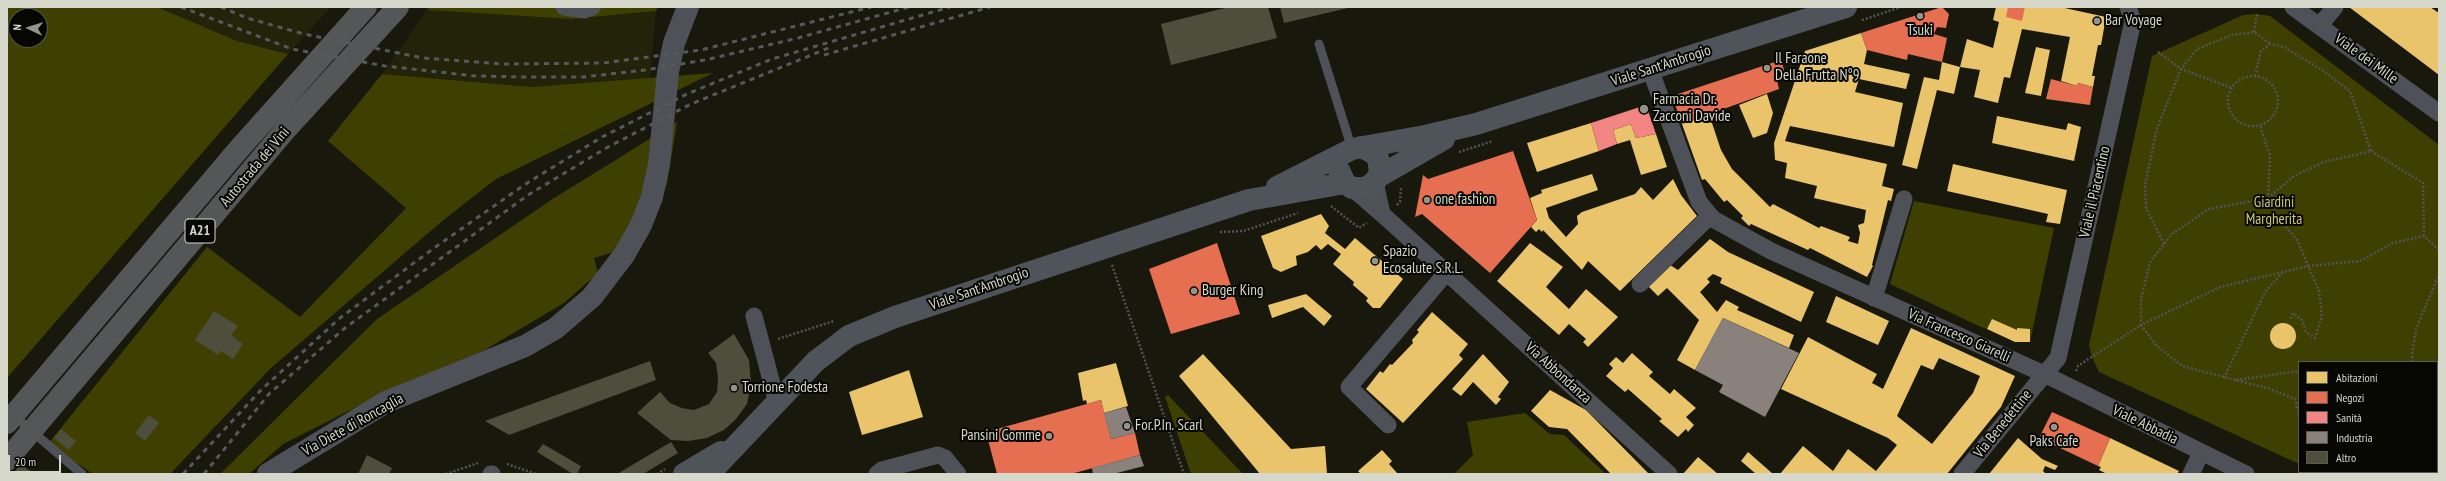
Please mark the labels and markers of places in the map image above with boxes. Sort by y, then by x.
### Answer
marker: Tsuki [1915,11,1925,21]
place label: Bar Voyage [2105,12,2162,30]
marker: Bar Voyage [2092,16,2102,26]
place label: Tsuki [1907,22,1933,40]
place label: Il Faraone Della Frutta N°9 [1775,50,1859,85]
marker: Il Faraone Della Frutta N°9 [1762,63,1772,73]
place label: Farmacia Dr. Zacconi Davide [1653,91,1731,126]
marker: Farmacia Dr. Zacconi Davide [1638,103,1650,115]
place label: one fashion [1435,191,1495,209]
marker: one fashion [1422,195,1432,205]
place label: Spazio Ecosalute S.R.L. [1383,243,1463,278]
marker: Spazio Ecosalute S.R.L. [1370,256,1380,266]
place label: Burger King [1202,282,1263,300]
marker: Burger King [1189,286,1199,296]
place label: Torrione Fodesta [742,379,828,397]
marker: Torrione Fodesta [729,383,739,393]
place label: For.P.In. Scarl [1135,417,1203,435]
marker: For.P.In. Scarl [1122,421,1132,431]
marker: Paks Cafe [2049,422,2059,432]
place label: Pansini Gomme [961,427,1041,445]
marker: Pansini Gomme [1044,431,1054,441]
place label: Paks Cafe [2029,433,2079,451]

